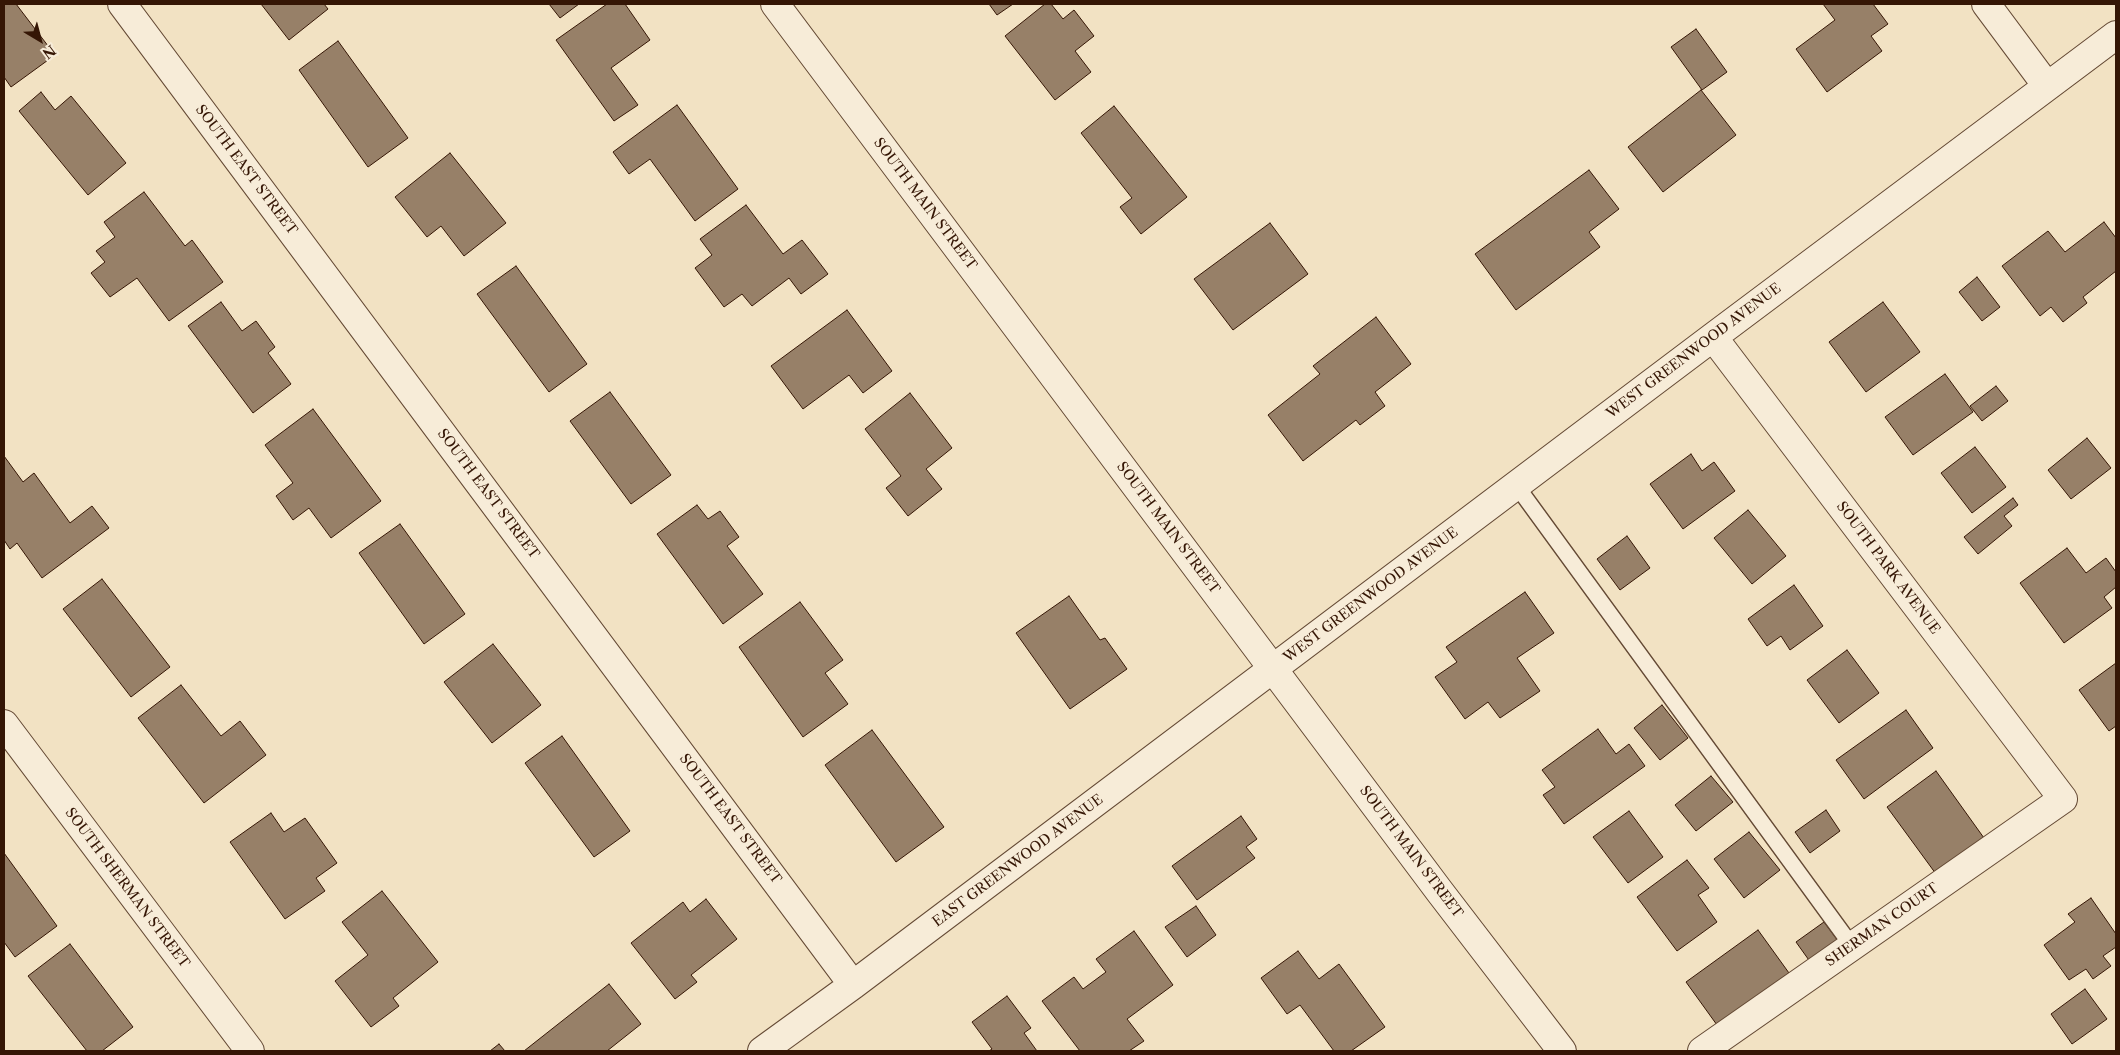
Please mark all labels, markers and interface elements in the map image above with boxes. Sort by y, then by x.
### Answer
north arrow [15,15,65,65]
text: N [39,41,59,63]
street label: SOUTH EAST STREET [192,102,300,238]
street label: SOUTH MAIN STREET [870,135,980,273]
street label: WEST GREENWOOD AVENUE [1603,280,1785,422]
street label: SOUTH EAST STREET [434,426,542,562]
street label: SOUTH MAIN STREET [1113,459,1223,597]
street label: SOUTH PARK AVENUE [1833,498,1943,638]
street label: WEST GREENWOOD AVENUE [1280,524,1462,666]
street label: SOUTH EAST STREET [676,751,784,887]
street label: SOUTH MAIN STREET [1356,783,1466,921]
street label: EAST GREENWOOD AVENUE [929,791,1107,931]
street label: SOUTH SHERMAN STREET [61,805,193,971]
street label: SHERMAN COURT [1822,880,1942,970]

